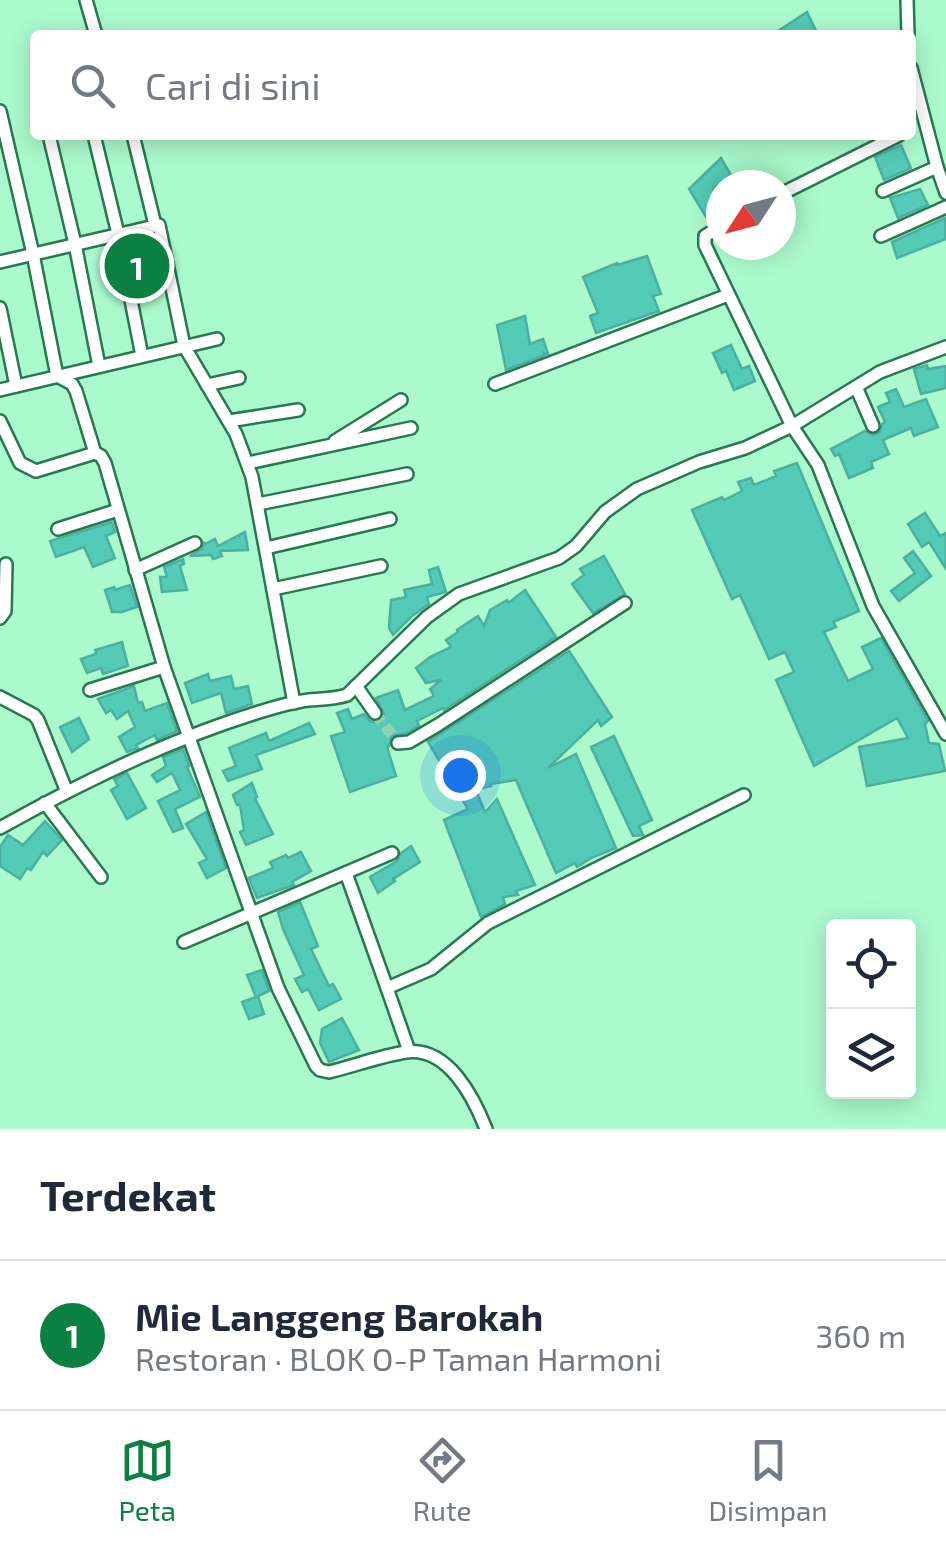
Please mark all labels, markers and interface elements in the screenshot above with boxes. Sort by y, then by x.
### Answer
search box [30,30,916,140]
icon: search [65,58,120,113]
text: Cari di sini [145,62,321,108]
north arrow [706,170,796,260]
pin: 1 [104,228,170,304]
your location [435,750,486,801]
map controls [826,919,916,1099]
button: locate [826,919,916,1009]
button: layers [826,1009,916,1099]
text: Terdekat [40,1169,216,1219]
text: Mie Langgeng Barokah [135,1293,543,1339]
text: 1 [66,1316,79,1354]
text: 360 m [815,1316,906,1354]
text: Restoran · BLOK O-P Taman Harmoni [135,1339,662,1377]
tab: Peta [118,1433,176,1527]
tab: Rute [413,1433,472,1527]
tab: Disimpan [708,1433,828,1527]

